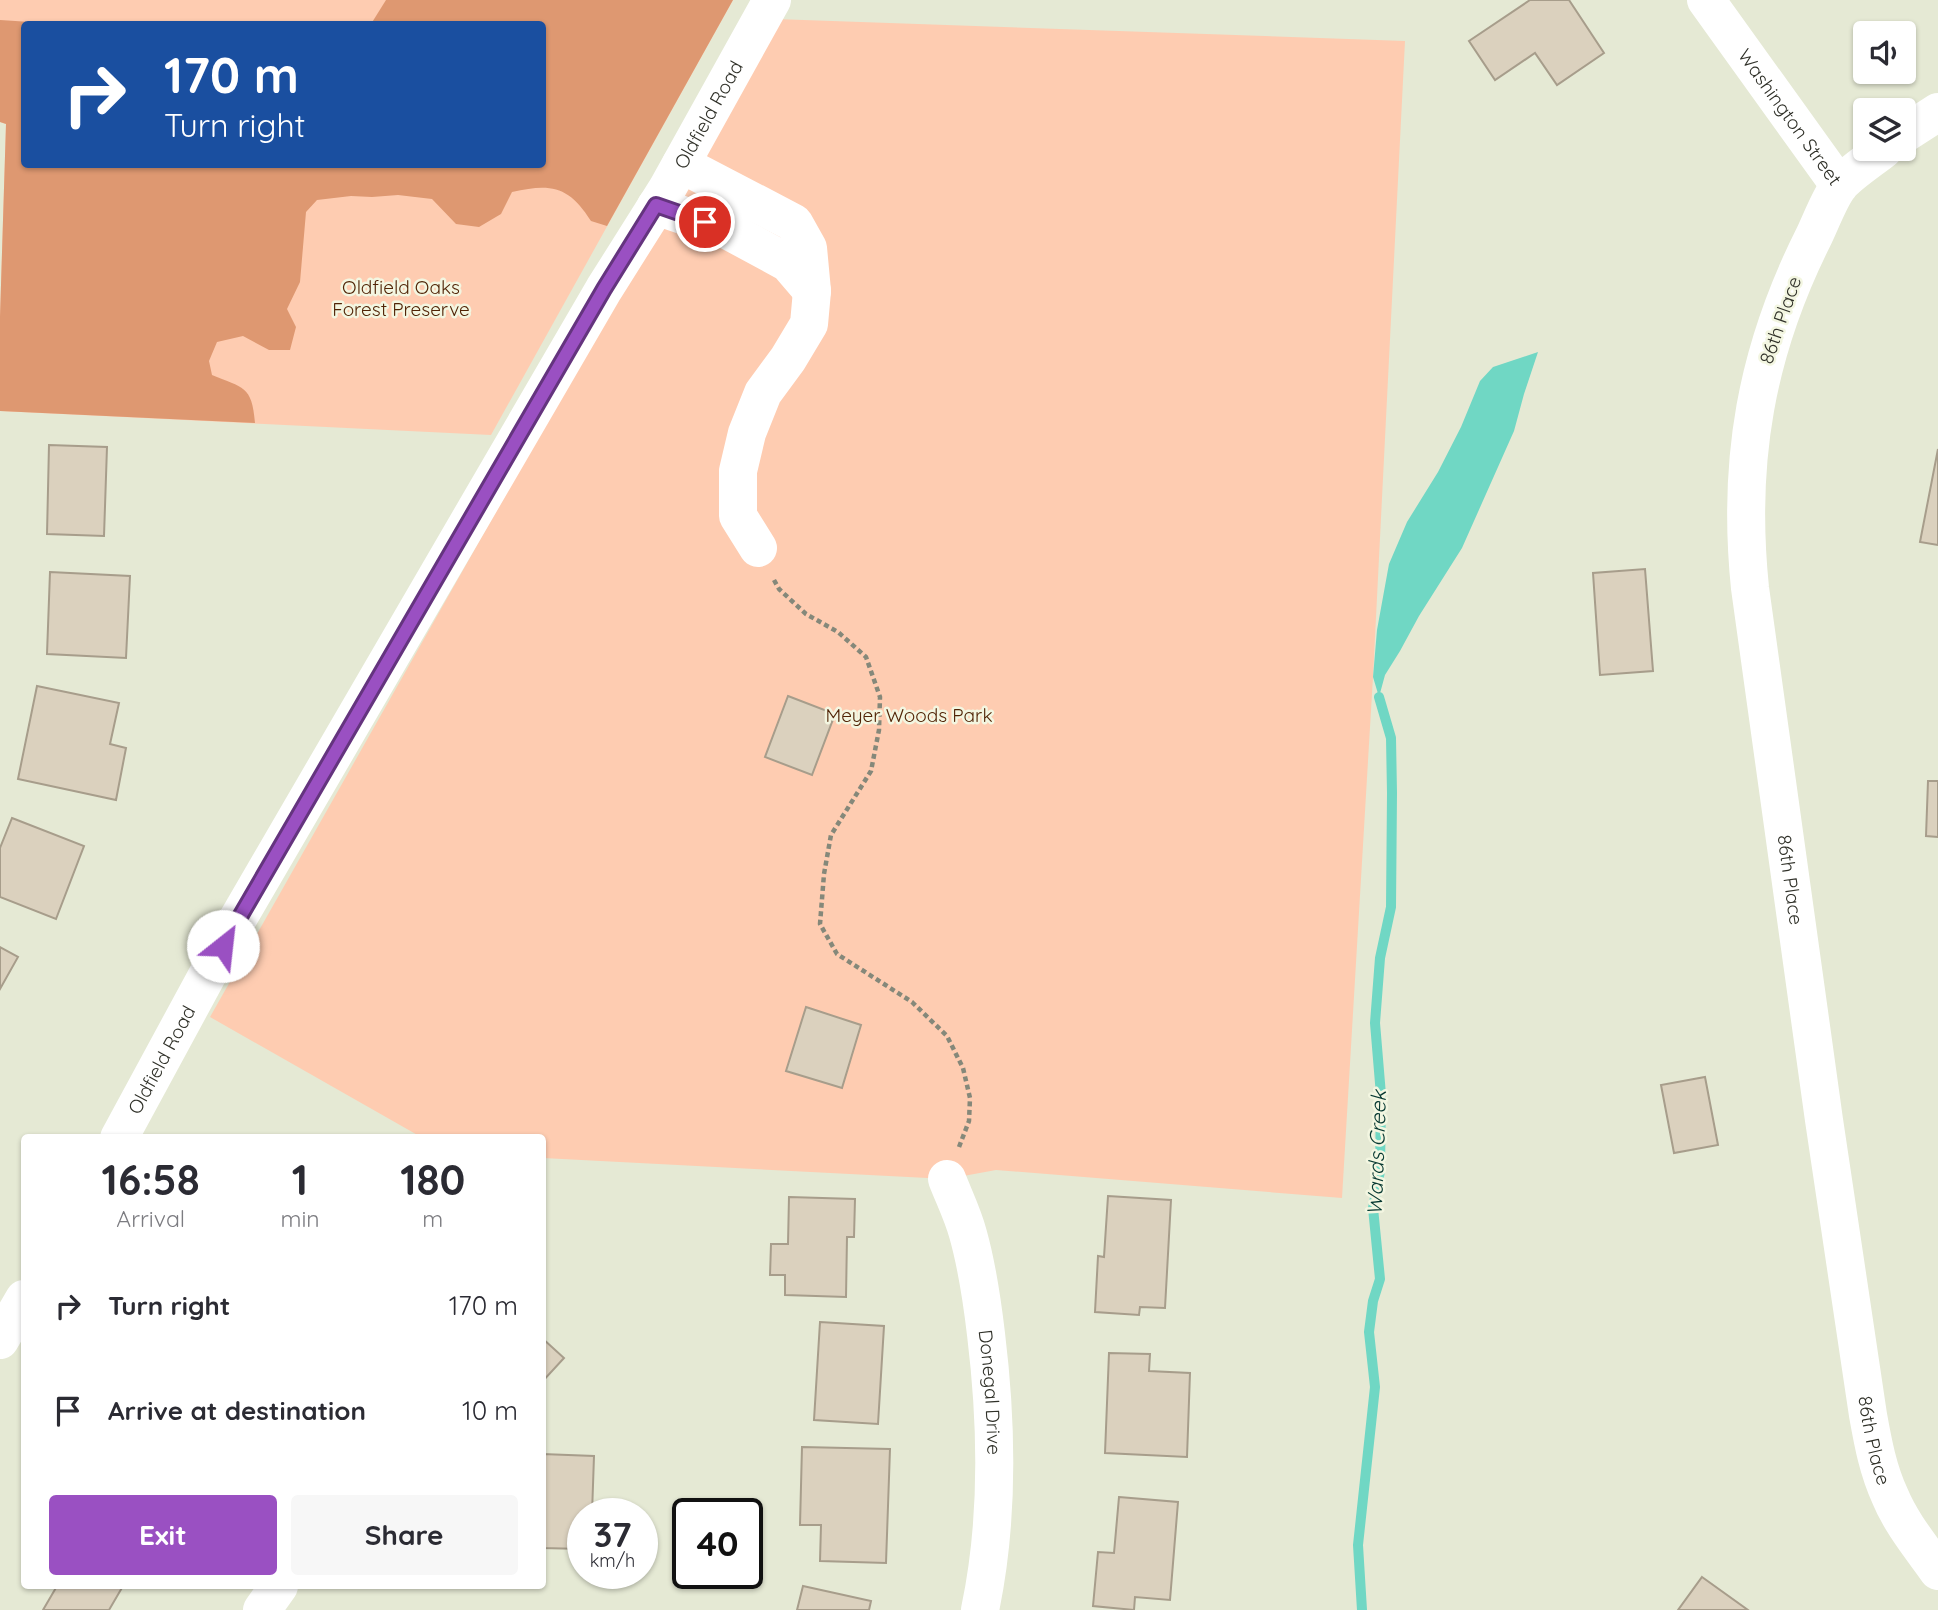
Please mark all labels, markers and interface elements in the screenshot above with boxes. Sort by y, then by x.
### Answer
map controls [1853,21,1916,161]
button: sound [1853,21,1916,84]
text: 170 m [164,44,299,105]
street label: Washington Street [1733,44,1847,190]
icon: right [49,49,140,140]
street label: Oldfield Road [669,56,748,173]
button: layers [1853,98,1916,161]
text: Turn right [164,105,305,145]
pin [675,192,735,252]
icon: arrive [686,203,724,241]
street label: 86th Place [1754,273,1806,367]
park label: Oldfield Oaks Forest Preserve [332,275,470,321]
park label: Meyer Woods Park [825,703,993,727]
street label: 86th Place [1772,833,1809,926]
position arrow [186,909,260,983]
street label: Oldfield Road [122,1001,201,1118]
water label: Wards Creek [1361,1088,1391,1216]
text: 16:58 [102,1153,200,1206]
text: 1 [292,1153,308,1206]
text: 180 [400,1153,465,1206]
text: Arrival [116,1204,185,1233]
text: min [280,1204,320,1233]
text: m [422,1204,443,1233]
icon: right [49,1287,87,1325]
text: Turn right [108,1289,230,1322]
text: 170 m [449,1289,518,1322]
street label: Donegal Drive [974,1328,1006,1455]
icon: arrive [49,1392,87,1430]
text: Arrive at destination [108,1394,366,1427]
text: 10 m [462,1394,518,1427]
street label: 86th Place [1853,1394,1896,1488]
button: Exit [49,1495,277,1575]
button: Share [291,1495,518,1575]
speed limit sign: 40 [672,1498,763,1589]
text: 37 [593,1512,632,1556]
text: km/h [590,1549,635,1572]

